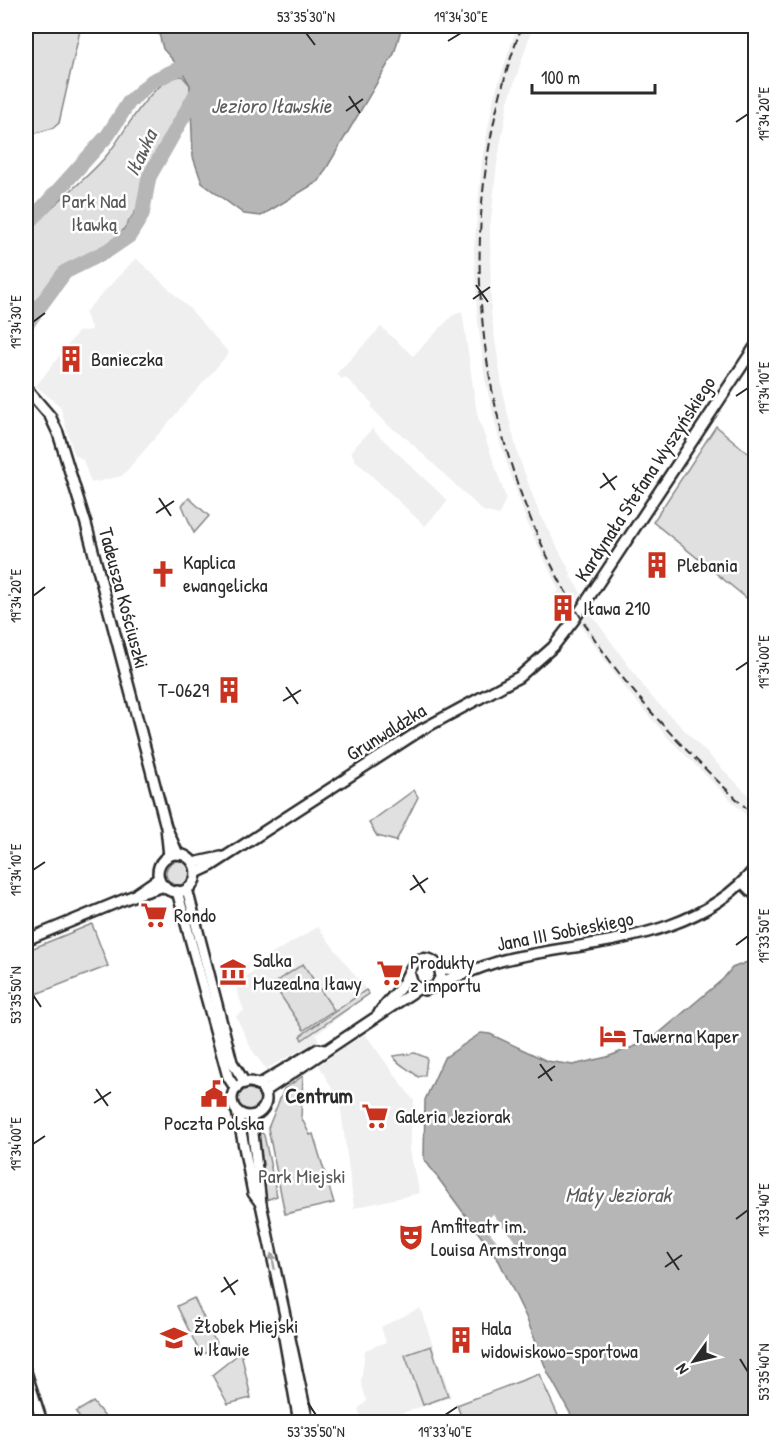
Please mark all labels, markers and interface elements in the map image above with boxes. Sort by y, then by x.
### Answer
text: 53°35'30"N [277,6,335,27]
text: 19°34'30"E [434,6,488,27]
scale bar [532,57,655,95]
text: 100 m [541,65,580,90]
text: 19°34'20"E [753,87,774,141]
water label: Jezioro Iławskie [211,91,333,120]
water label: Iławka [117,122,165,181]
park label: Park Nad Iławką [62,187,126,237]
text: 19°34'30"E [5,295,26,349]
building icon: Banieczka [56,344,86,374]
place label: Banieczka [91,345,163,372]
text: 19°34'10"E [753,361,774,414]
street label: Kardynała Stefana Wyszyńskiego [568,371,721,587]
street label: Tadeusza Kościuszki [93,524,156,671]
place label: Kaplica ewangelicka [183,548,268,598]
building icon: Plebania [642,550,672,580]
place label: Plebania [677,551,737,578]
church icon: Kaplica ewangelicka [148,559,178,589]
text: 19°34'20"E [5,569,26,623]
building icon: Iława 210 [548,593,578,623]
place label: Iława 210 [583,594,650,621]
text: 19°34'00"E [753,635,774,689]
building icon: T-0629 [214,675,244,705]
place label: T-0629 [158,676,209,703]
street label: Grunwaldzka [341,696,431,767]
text: 19°34'10"E [5,843,26,896]
supermarket icon: Rondo [139,900,169,930]
place label: Rondo [174,901,216,928]
street label: Jana III Sobieskiego [494,904,636,957]
text: 19°33'50"E [753,908,774,963]
place label: Salka Muzealna Iławy [253,946,362,996]
place label: Produkty z importu [410,948,480,998]
museum icon: Salka Muzealna Iławy [218,957,248,987]
supermarket icon: Produkty z importu [375,958,405,988]
text: 53°35'50"N [5,966,26,1024]
hotel icon: Tawerna Kaper [598,1021,628,1051]
place label: Tawerna Kaper [633,1022,739,1049]
public building icon: Poczta Polska [199,1079,229,1109]
district label: Centrum [285,1081,353,1110]
supermarket icon: Galeria Jeziorak [360,1101,390,1131]
place label: Galeria Jeziorak [395,1102,511,1129]
place label: Poczta Polska [164,1109,264,1136]
text: 19°34'00"E [5,1117,26,1171]
park label: Park Miejski [258,1162,346,1189]
water label: Mały Jeziorak [565,1180,673,1209]
text: 19°33'40"E [753,1183,774,1237]
place label: Amfiteatr im. Louisa Armstronga [431,1212,566,1262]
theatre icon: Amfiteatr im. Louisa Armstronga [396,1222,426,1252]
one-way arrow [268,1252,277,1271]
place label: Żłobek Miejski w Iławie [194,1312,298,1362]
place label: Hala widowiskowo-sportowa [481,1314,638,1364]
school or university icon: Żłobek Miejski w Iławie [159,1323,189,1353]
building icon: Hala widowiskowo-sportowa [446,1325,476,1355]
north arrow [664,1331,724,1391]
text: 53°35'40"N [753,1344,774,1400]
text: N [670,1359,693,1379]
text: 53°35'50"N [287,1421,345,1442]
text: 19°33'40"E [418,1421,472,1442]

